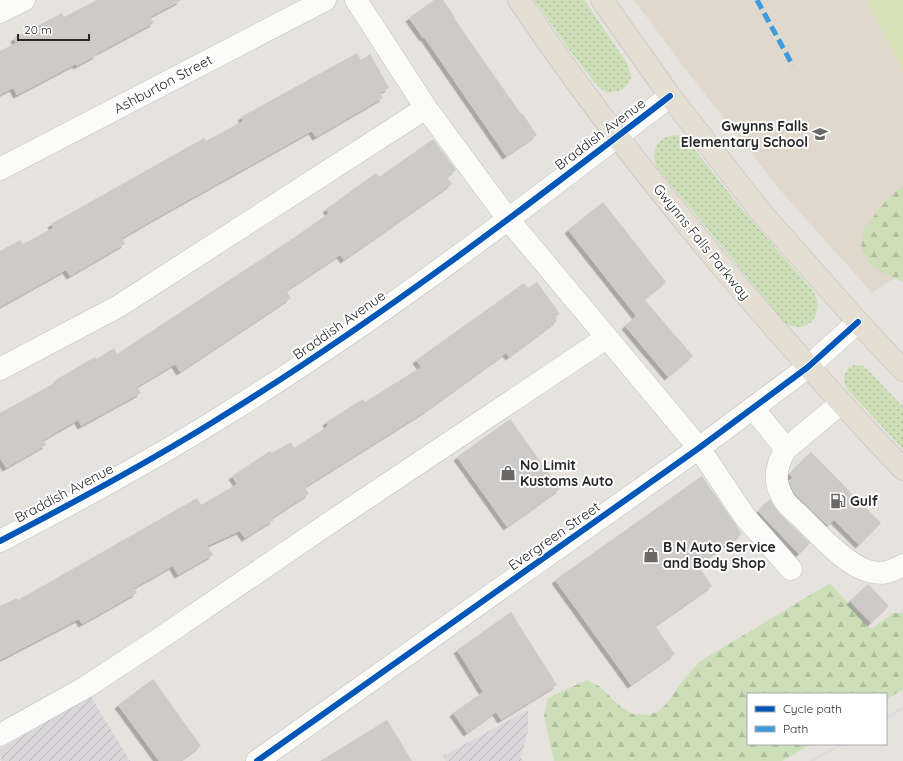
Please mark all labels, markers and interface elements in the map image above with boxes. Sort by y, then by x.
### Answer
scale bar [18,16,89,42]
text: 20 m [24,22,52,37]
street label: Ashburton Street [111,50,215,117]
street label: Braddish Avenue [551,94,649,174]
place label: Gwynns Falls Elementary School [681,117,808,151]
school or university icon: Gwynns Falls Elementary School [811,125,829,143]
street label: Gwynns Falls Parkway [650,180,754,304]
street label: Braddish Avenue [289,286,389,364]
place label: No Limit Kustoms Auto [520,456,614,490]
street label: Braddish Avenue [12,459,116,527]
shop icon: No Limit Kustoms Auto [499,464,517,482]
fuel station icon: Gulf [829,492,847,510]
place label: Gulf [850,492,879,510]
street label: Evergreen Street [505,498,604,574]
place label: B N Auto Service and Body Shop [663,538,776,572]
shop icon: B N Auto Service and Body Shop [642,546,660,564]
legend [747,693,887,745]
text: Cycle path [783,701,842,716]
text: Path [783,721,808,736]

